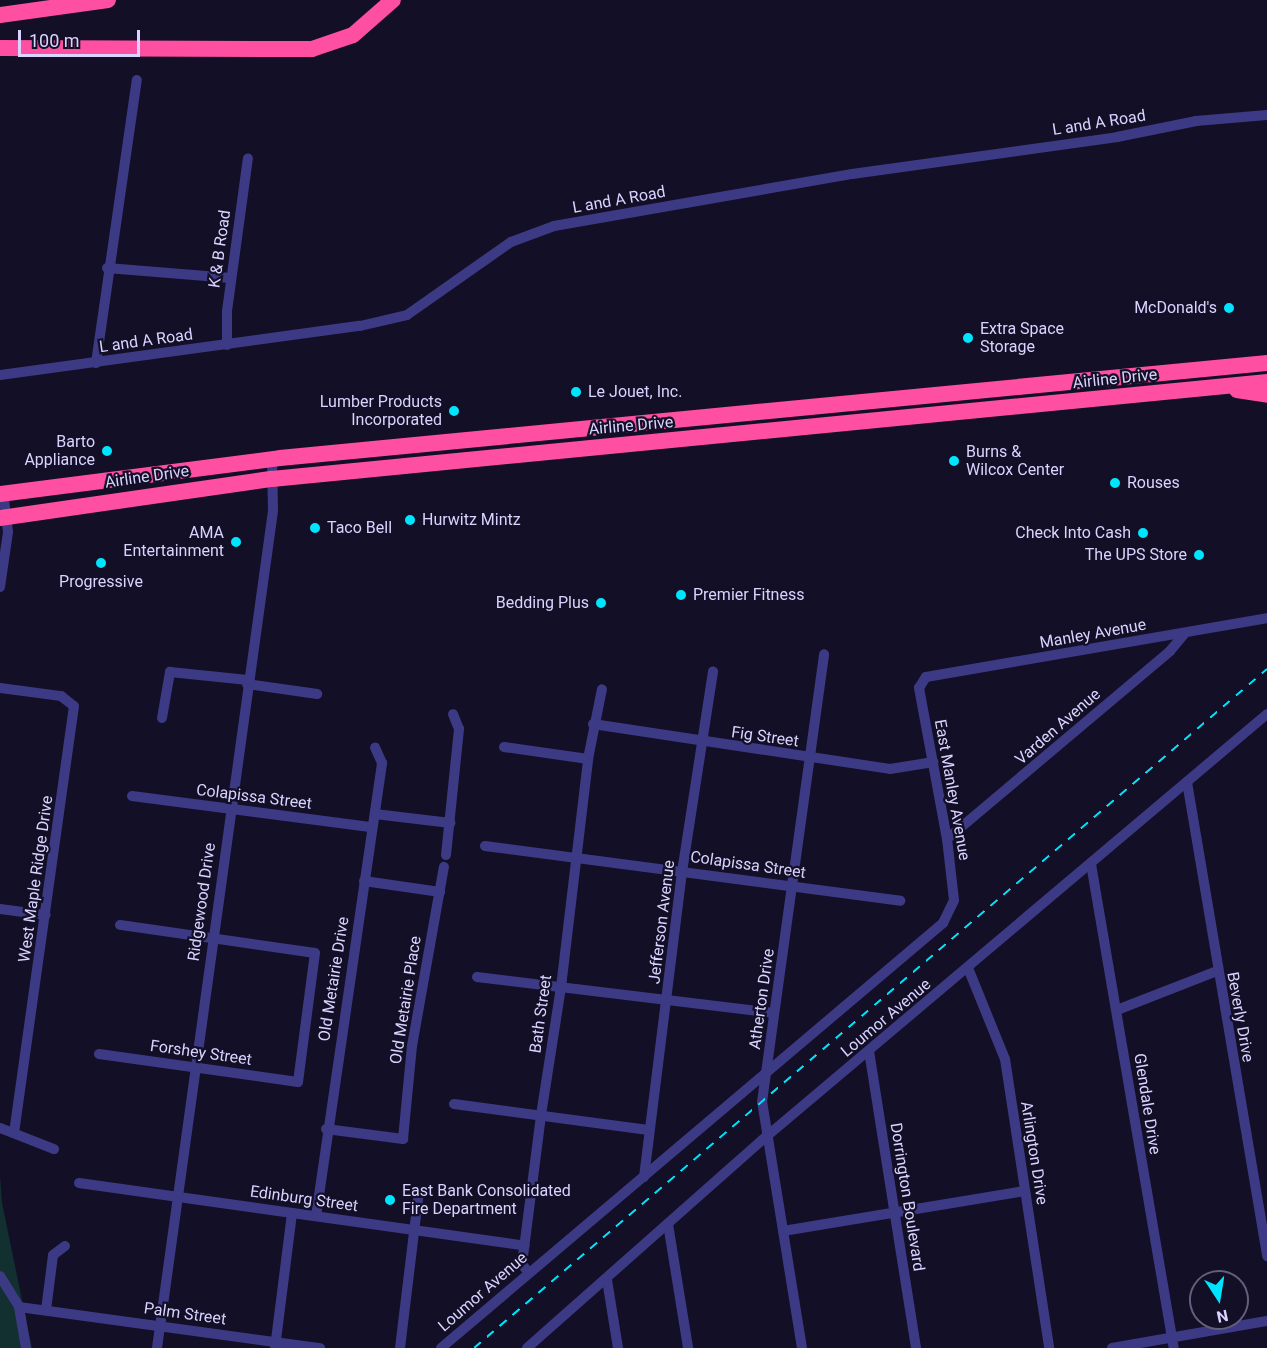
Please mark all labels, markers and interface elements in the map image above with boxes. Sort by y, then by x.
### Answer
scale bar [21,18,142,56]
text: 100 m [29,30,80,51]
street label: L and A Road [1051,106,1147,140]
street label: L and A Road [571,182,667,218]
street label: K & B Road [205,209,235,289]
place label: McDonald's [1134,298,1217,318]
marker: McDonald's [1222,301,1236,315]
place label: Extra Space Storage [980,319,1064,357]
street label: L and A Road [98,325,194,357]
marker: Extra Space Storage [961,331,975,345]
street label: Airline Drive [1072,365,1158,393]
place label: Le Jouet, Inc. [588,382,682,402]
marker: Le Jouet, Inc. [569,385,583,399]
place label: Lumber Products Incorporated [320,392,442,430]
marker: Lumber Products Incorporated [447,404,461,418]
street label: Airline Drive [588,413,674,439]
place label: Barto Appliance [24,432,95,470]
place label: Burns & Wilcox Center [966,442,1064,480]
marker: Barto Appliance [100,444,114,458]
marker: Burns & Wilcox Center [947,454,961,468]
street label: Airline Drive [104,462,190,492]
place label: Rouses [1127,473,1180,493]
marker: Rouses [1108,476,1122,490]
place label: Hurwitz Mintz [422,510,521,530]
marker: Hurwitz Mintz [403,513,417,527]
place label: Taco Bell [327,518,392,538]
marker: Taco Bell [308,521,322,535]
place label: AMA Entertainment [123,523,224,561]
place label: Check Into Cash [1015,523,1131,543]
marker: Check Into Cash [1136,526,1150,540]
marker: AMA Entertainment [229,535,243,549]
place label: The UPS Store [1085,545,1187,565]
marker: The UPS Store [1192,548,1206,562]
marker: Progressive [94,556,108,570]
place label: Progressive [59,572,143,592]
place label: Premier Fitness [693,585,804,605]
marker: Premier Fitness [674,588,688,602]
place label: Bedding Plus [496,593,589,613]
marker: Bedding Plus [594,596,608,610]
street label: Manley Avenue [1038,615,1148,653]
street label: Varden Avenue [1012,685,1104,769]
street label: East Manley Avenue [930,718,974,862]
street label: Fig Street [730,723,800,751]
street label: Colapissa Street [195,780,313,814]
street label: West Maple Ridge Drive [15,794,57,964]
street label: Ridgewood Drive [184,842,220,962]
street label: Colapissa Street [689,847,807,883]
street label: Jefferson Avenue [645,859,679,985]
street label: Old Metairie Drive [315,915,353,1043]
street label: Old Metairie Place [386,935,426,1065]
street label: Atherton Drive [745,947,779,1051]
street label: Beverly Drive [1223,970,1257,1064]
street label: Bath Street [526,974,556,1054]
street label: Loumor Avenue [837,975,935,1061]
street label: Forshey Street [149,1036,253,1070]
street label: Glendale Drive [1130,1052,1164,1156]
street label: Arlington Drive [1016,1100,1052,1206]
street label: Dorrington Boulevard [886,1121,928,1273]
place label: East Bank Consolidated Fire Department [402,1181,571,1219]
street label: Edinburg Street [249,1182,359,1216]
marker: East Bank Consolidated Fire Department [383,1193,397,1207]
street label: Loumor Avenue [435,1248,531,1336]
north arrow [1189,1270,1249,1330]
street label: Palm Street [143,1299,227,1329]
text: N [1215,1306,1230,1327]

